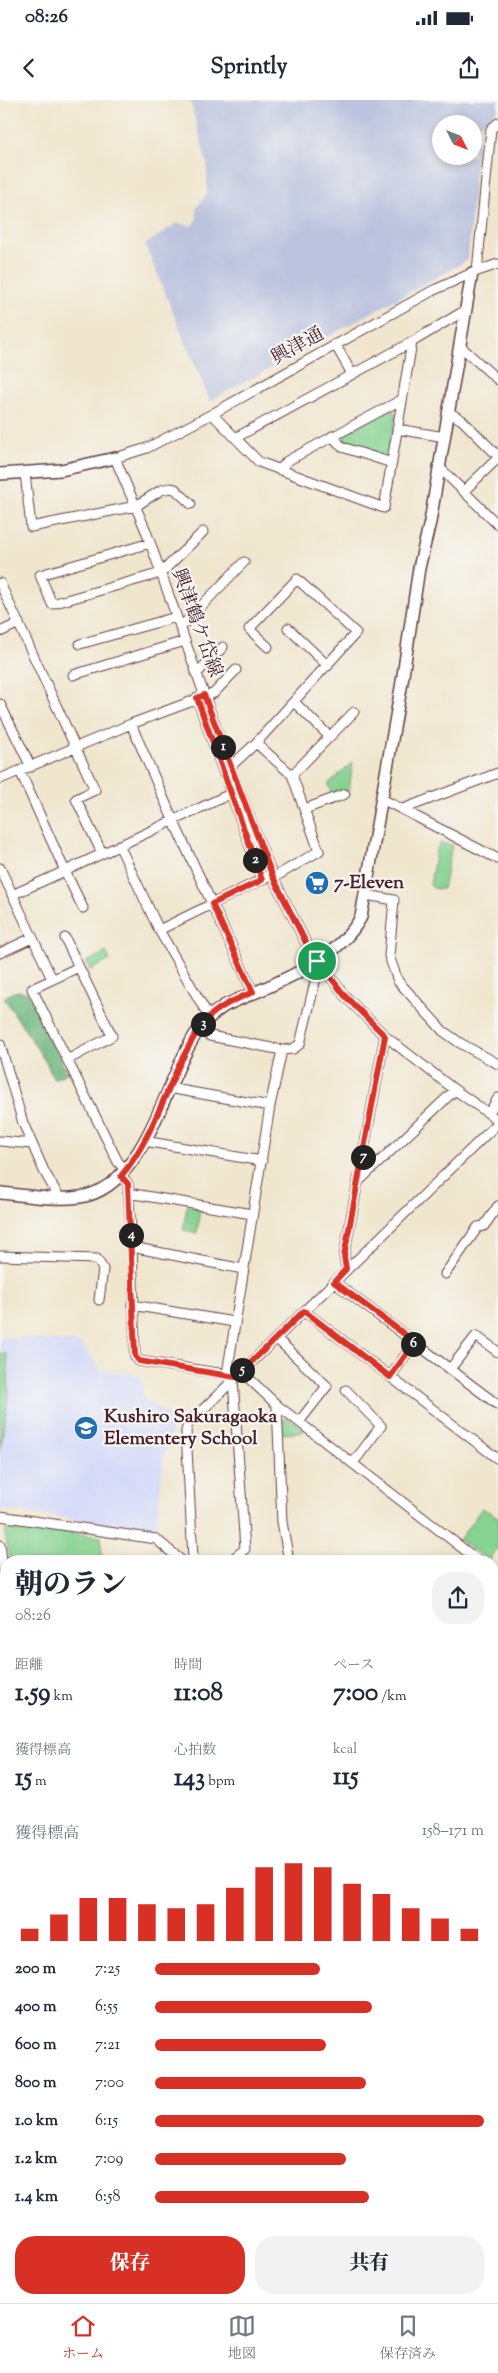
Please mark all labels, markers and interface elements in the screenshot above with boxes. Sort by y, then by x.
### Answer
text: 08:26 [25,4,68,31]
text: Sprintly [210,52,288,84]
icon: back [15,54,43,82]
icon: share [455,54,483,82]
north arrow [432,115,482,165]
map controls [432,115,482,165]
street label: 興津通 [267,321,329,373]
street label: 興津鶴ケ岱線 [164,565,228,681]
pin: 1 [210,734,236,760]
text: 1 [221,737,226,757]
pin: 2 [242,848,268,872]
text: 2 [252,850,259,870]
supermarket icon: 7-Eleven [304,870,330,896]
place label: 7-Eleven [334,870,405,897]
pin [296,940,338,982]
icon: arrive [303,947,331,975]
pin: 3 [190,1012,216,1036]
text: 3 [201,1014,206,1034]
pin: 7 [350,1144,376,1170]
text: 7 [360,1147,367,1167]
pin: 4 [118,1222,144,1248]
text: 4 [128,1225,135,1245]
pin: 6 [400,1332,426,1356]
text: 6 [410,1334,417,1354]
pin: 5 [230,1358,254,1382]
text: 5 [240,1360,245,1380]
place label: Kushiro Sakuragaoka Elementery School [104,1404,278,1453]
school or university icon: Kushiro Sakuragaoka Elementery School [73,1415,99,1441]
text: 朝のラン [15,1566,127,1606]
button: share [432,1572,484,1624]
text: 08:26 [15,1605,51,1628]
text: 距離 [15,1656,43,1676]
text: 時間 [174,1656,202,1676]
text: ペース [333,1656,374,1676]
text: 1.59 [15,1676,51,1712]
text: 11:08 [174,1676,223,1712]
text: 7:00 [333,1676,378,1712]
text: km [51,1687,73,1707]
text: /km [378,1687,407,1707]
text: kcal [333,1740,357,1760]
text: 獲得標高 [15,1741,71,1761]
text: 心拍数 [174,1741,216,1761]
text: 115 [333,1760,359,1796]
text: 15 [15,1761,32,1797]
text: 143 [174,1761,205,1797]
text: m [32,1772,47,1792]
text: bpm [205,1772,235,1792]
text: 158–171 m [422,1820,484,1843]
text: 獲得標高 [15,1823,79,1846]
text: 200 m [15,1958,56,1981]
text: 7:25 [95,1958,120,1981]
text: 400 m [15,1996,57,2019]
text: 6:55 [95,1996,118,2019]
text: 600 m [15,2034,57,2057]
text: 7:21 [95,2034,120,2057]
text: 800 m [15,2072,57,2095]
text: 7:00 [95,2072,124,2095]
text: 1.0 km [15,2110,58,2133]
text: 6:15 [95,2110,118,2133]
text: 1.2 km [15,2148,57,2171]
text: 7:09 [95,2148,123,2171]
text: 1.4 km [15,2186,58,2209]
text: 6:58 [95,2186,120,2209]
button: 保存 [15,2236,245,2294]
button: 共有 [255,2236,484,2294]
tab: ホーム [62,2312,104,2365]
tab: 地図 [228,2312,256,2365]
tab: 保存済み [380,2312,436,2365]

